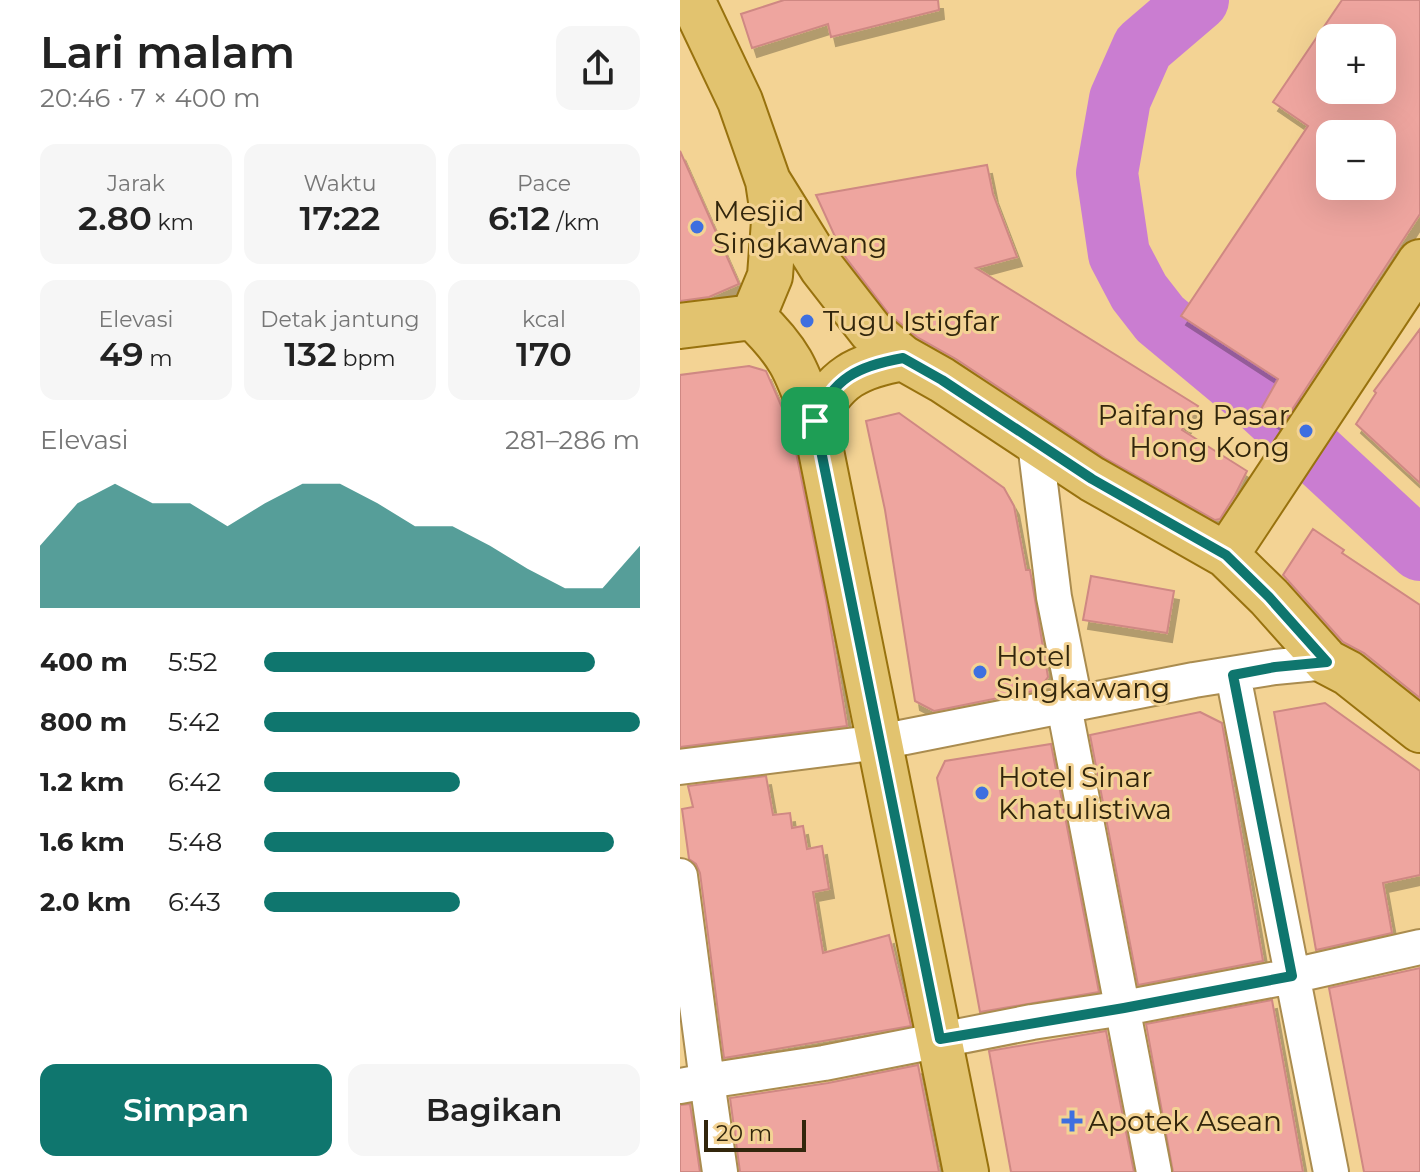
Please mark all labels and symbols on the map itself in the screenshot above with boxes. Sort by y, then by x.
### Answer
place label: Mesjid Singkawang [713,194,887,260]
marker: Mesjid Singkawang [688,218,706,236]
place label: Tugu Istigfar [823,304,1000,338]
marker: Tugu Istigfar [798,312,816,330]
pin [781,387,849,455]
place label: Paifang Pasar Hong Kong [1097,398,1290,464]
marker: Paifang Pasar Hong Kong [1297,422,1315,440]
place label: Hotel Singkawang [996,639,1170,705]
marker: Hotel Singkawang [971,663,989,681]
place label: Hotel Sinar Khatulistiwa [998,760,1172,826]
marker: Hotel Sinar Khatulistiwa [973,784,991,802]
place label: Apotek Asean [1088,1104,1282,1138]
marker: Apotek Asean [1063,1112,1081,1130]
scale bar [704,1116,806,1152]

